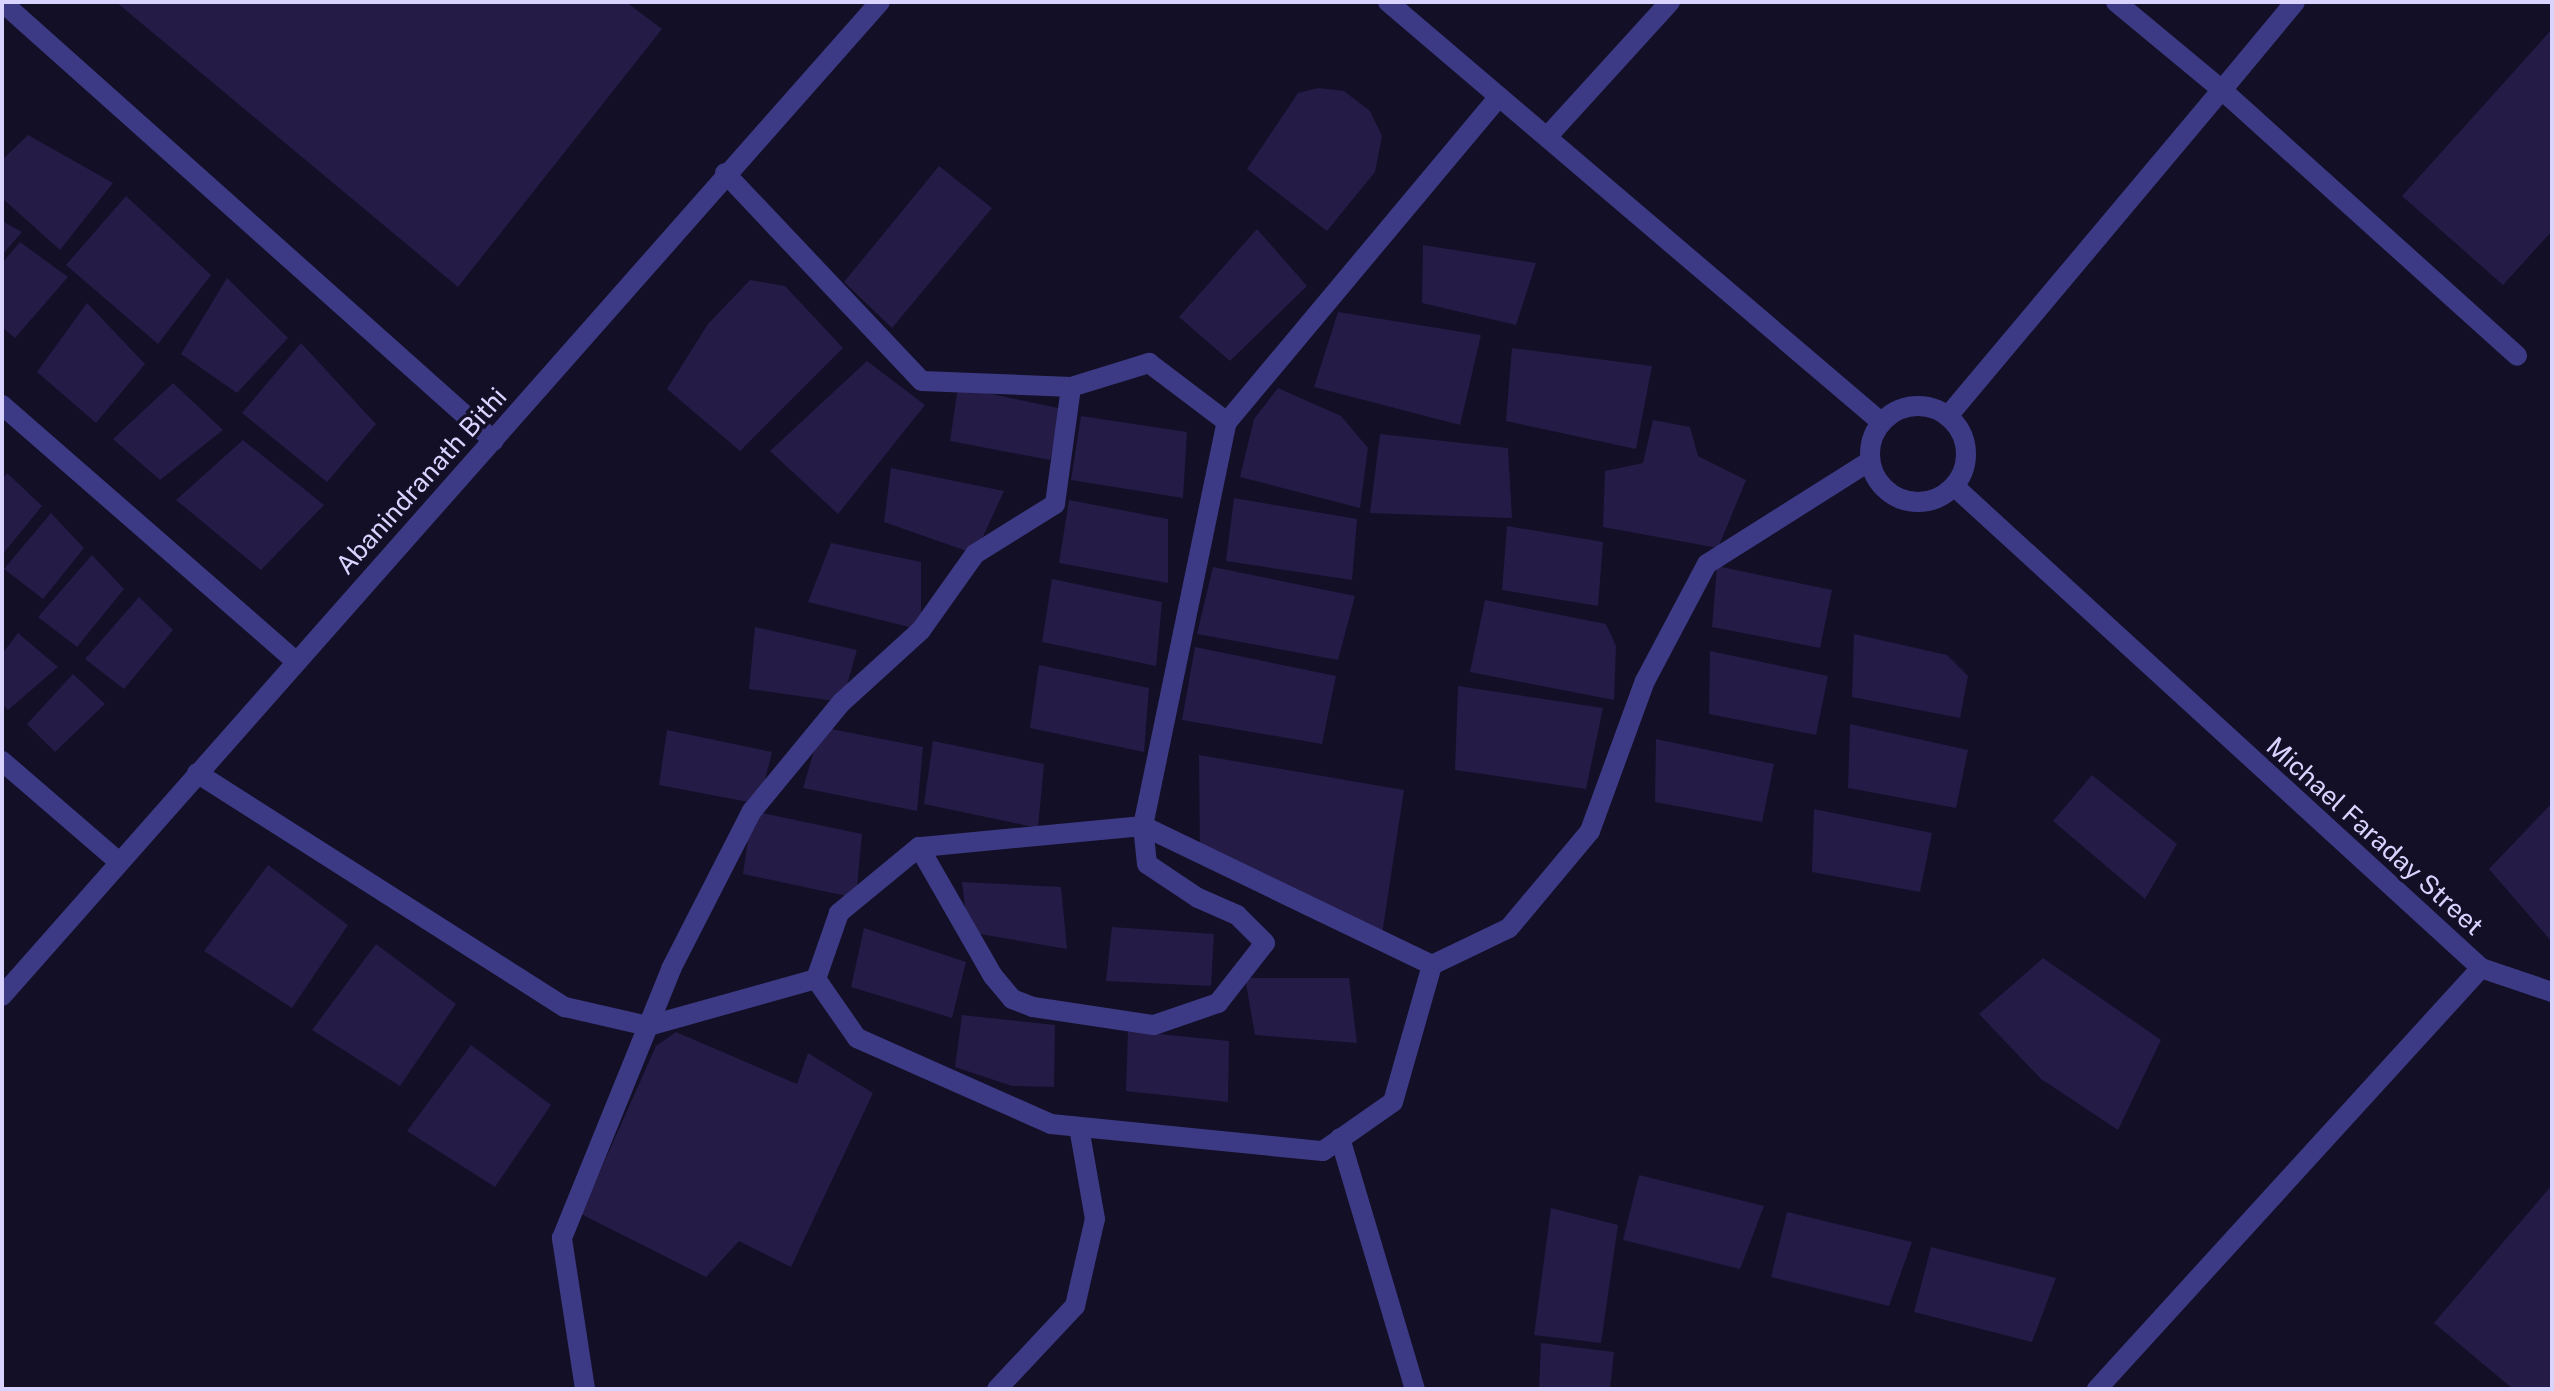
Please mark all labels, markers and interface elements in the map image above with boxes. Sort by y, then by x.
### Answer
street label: Abanindranath Bithi [329,381,513,581]
street label: Michael Faraday Street [2260,730,2490,942]

